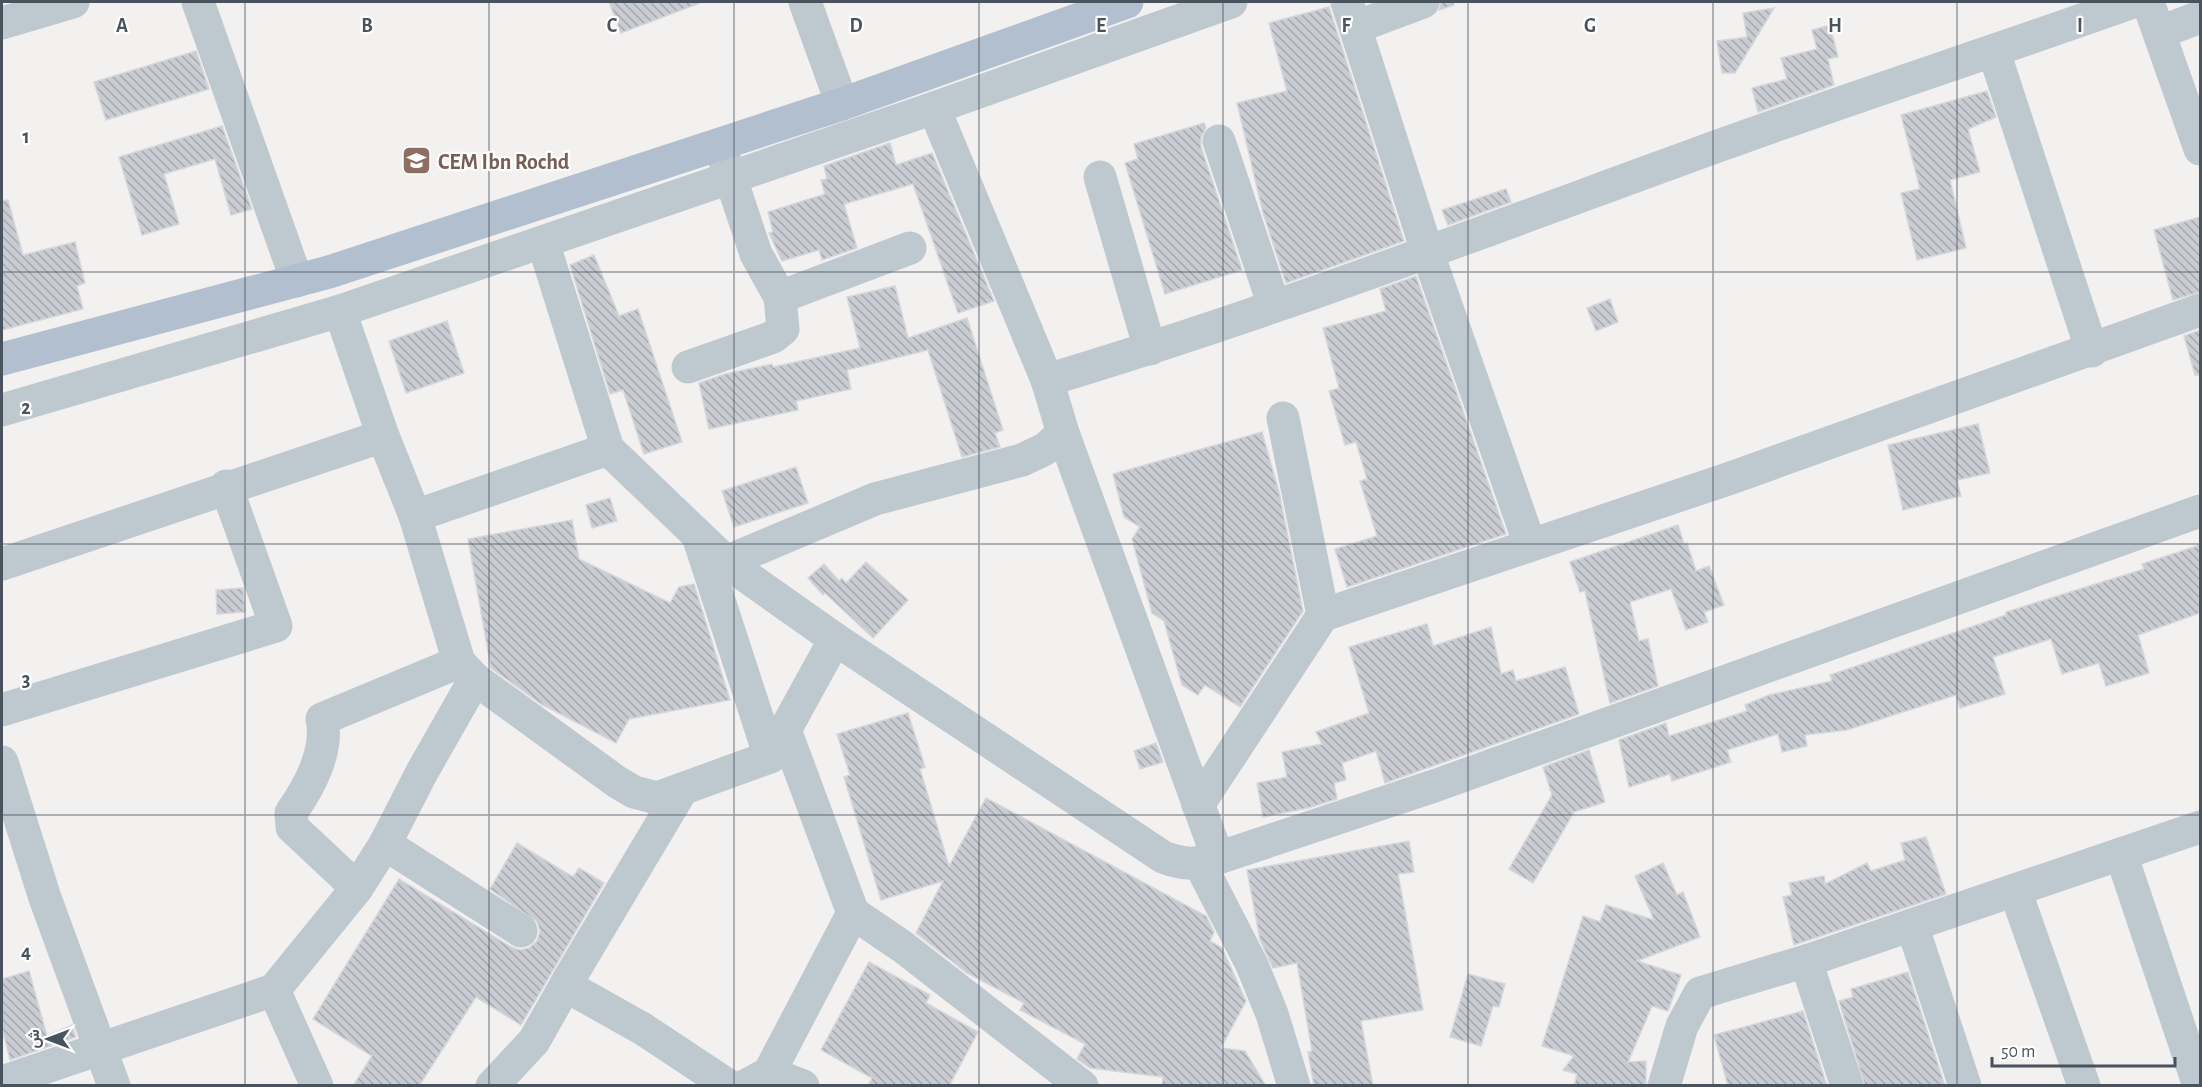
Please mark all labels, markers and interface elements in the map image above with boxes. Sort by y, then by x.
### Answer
text: A [116,16,128,36]
text: B [361,16,373,36]
text: C [607,16,618,36]
text: D [849,16,863,36]
text: E [1096,16,1106,36]
text: F [1341,16,1351,36]
text: G [1584,16,1596,36]
text: H [1828,16,1842,36]
text: I [2077,16,2083,36]
text: 1 [22,127,30,147]
school or university icon: CEM Ibn Rochd [401,145,433,177]
place label: CEM Ibn Rochd [438,151,570,173]
text: 2 [21,398,31,418]
text: 3 [22,670,30,690]
text: 4 [21,942,31,962]
north arrow [18,1009,78,1069]
text: ش [26,1029,43,1049]
scale bar [1992,1030,2175,1068]
text: 50 m [2001,1043,2035,1061]

